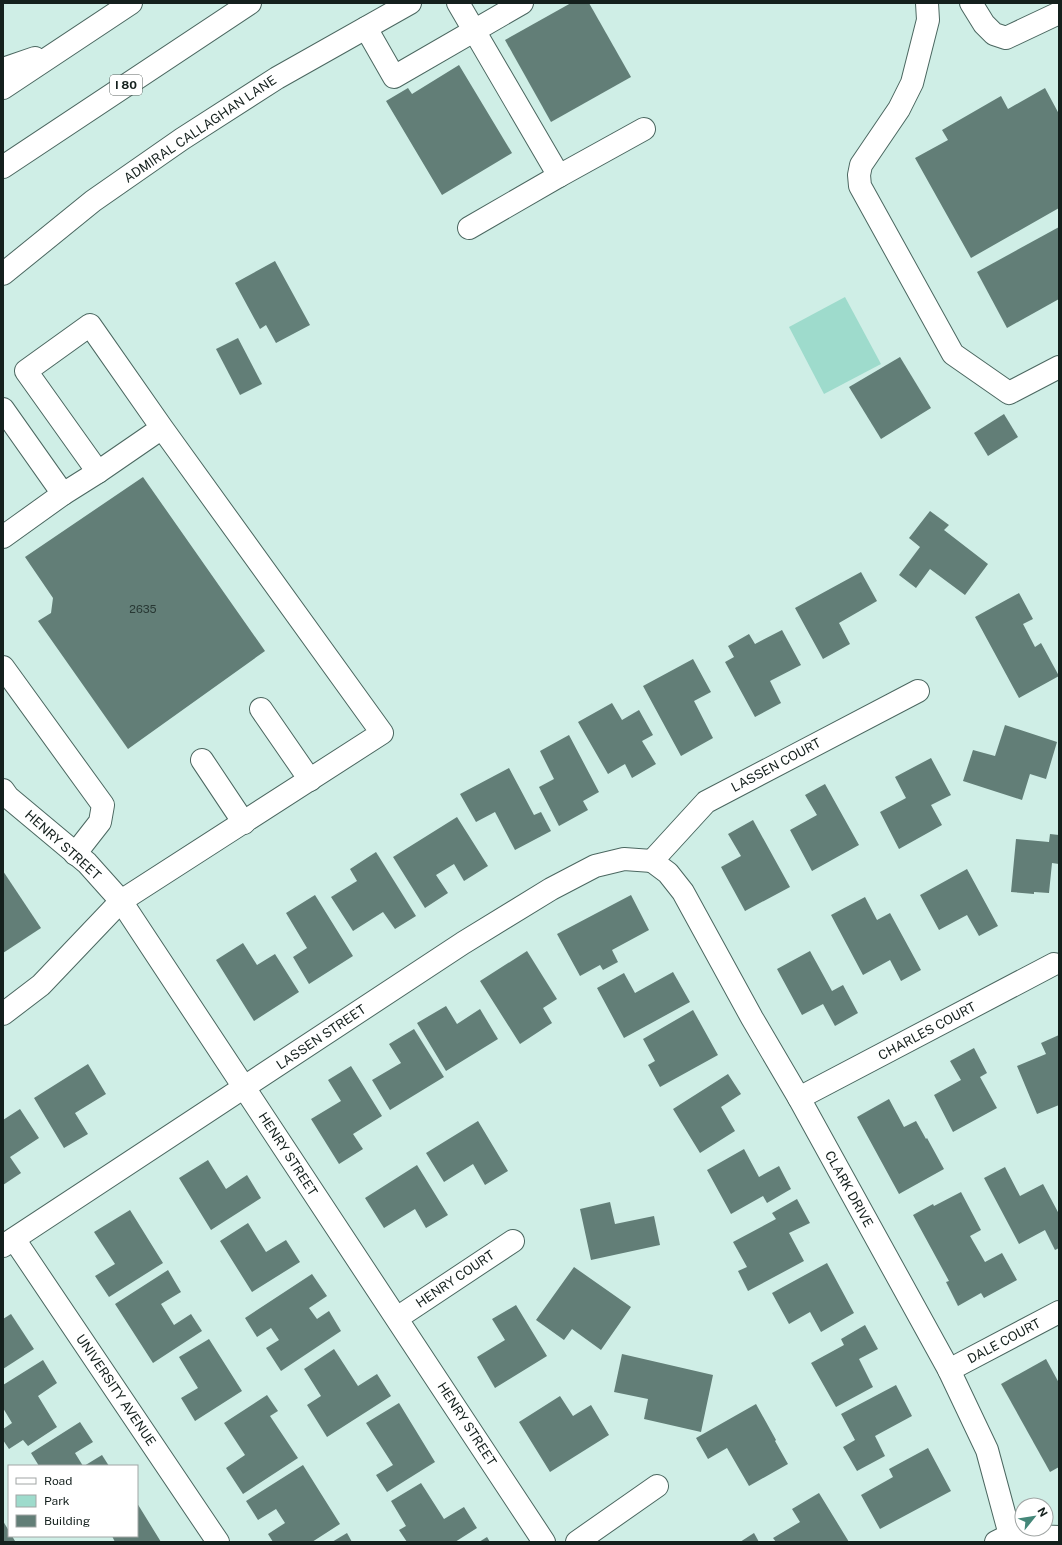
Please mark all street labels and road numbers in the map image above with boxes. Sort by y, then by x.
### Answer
street label: ADMIRAL CALLAGHAN LANE [121,72,279,186]
road number: I 80 [110,75,142,95]
street label: LASSEN COURT [729,735,824,795]
street label: HENRY STREET [22,807,104,883]
street label: CHARLES COURT [876,999,979,1063]
street label: LASSEN STREET [273,1001,369,1072]
street label: HENRY STREET [255,1109,321,1199]
street label: CLARK DRIVE [822,1148,876,1230]
street label: HENRY COURT [413,1247,497,1311]
street label: DALE COURT [965,1315,1043,1366]
street label: UNIVERSITY AVENUE [73,1331,159,1449]
street label: HENRY STREET [434,1379,500,1469]

